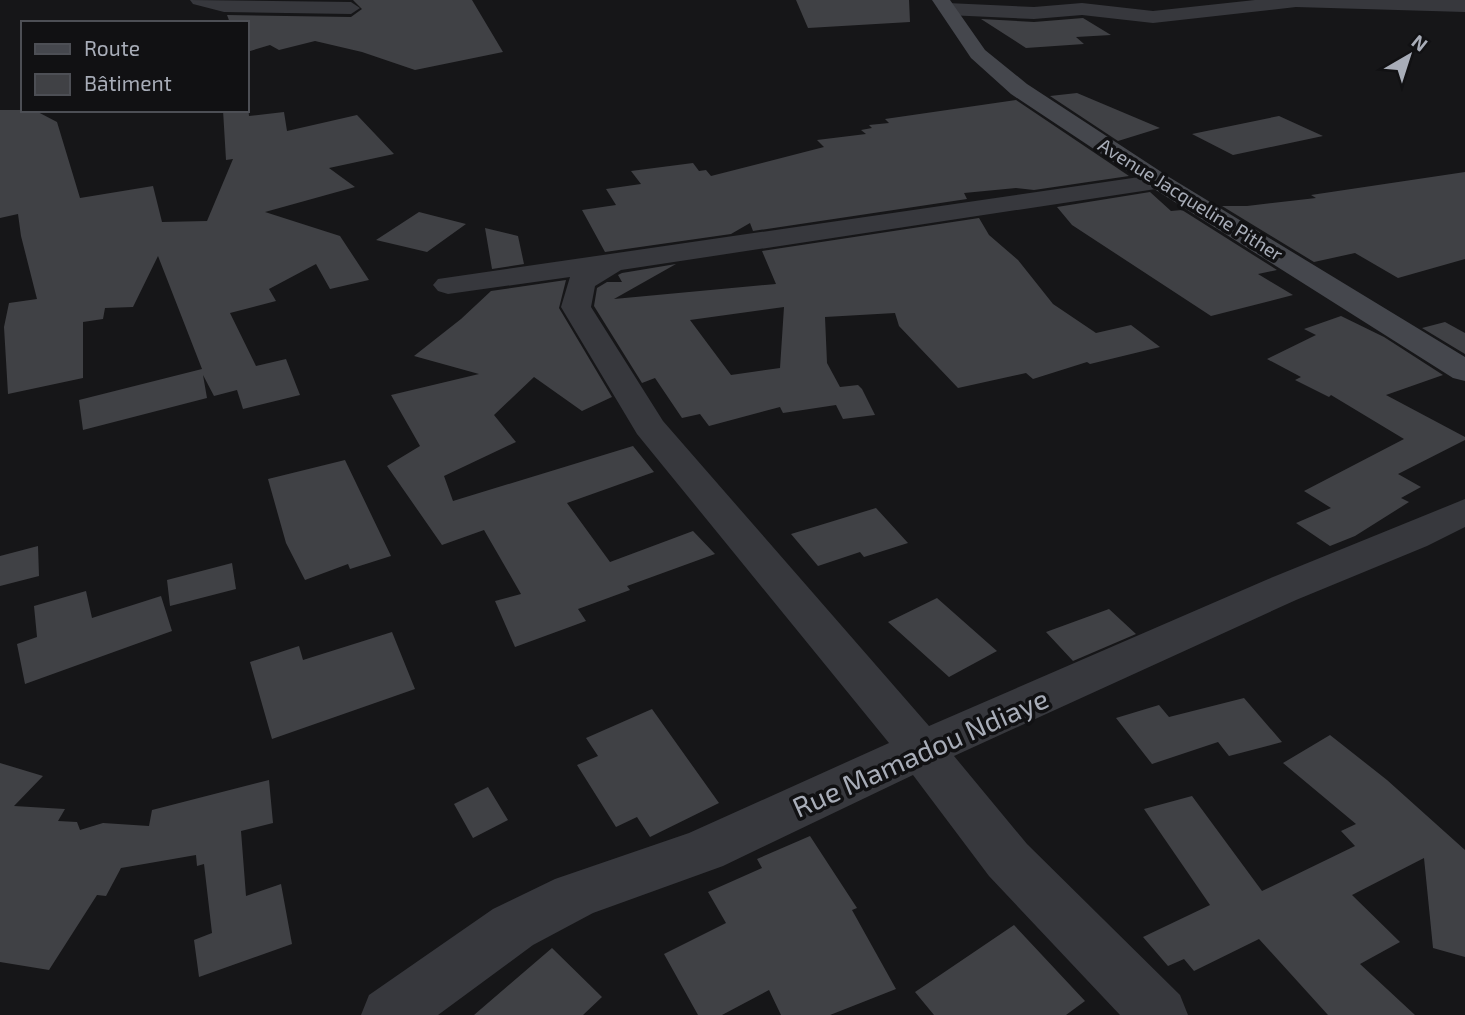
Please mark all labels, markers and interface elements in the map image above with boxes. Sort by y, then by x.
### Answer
legend [21,21,248,112]
north arrow [1374,21,1444,91]
text: N [1407,29,1433,56]
text: Route [84,35,140,60]
text: Bâtiment [84,70,172,95]
street label: Avenue Jacqueline Pither [1094,133,1288,265]
street label: Rue Mamadou Ndiaye [787,680,1053,824]

